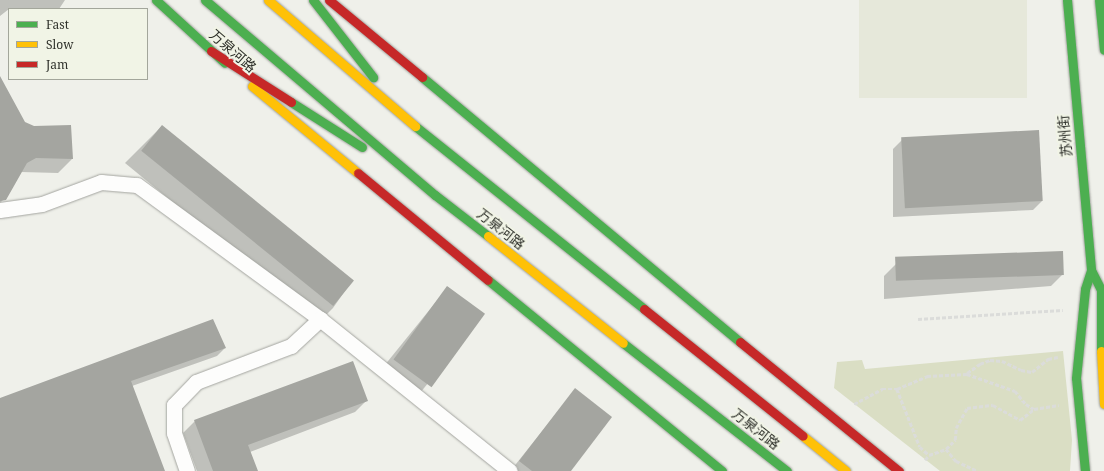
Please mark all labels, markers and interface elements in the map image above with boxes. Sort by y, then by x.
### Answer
legend [8,8,148,80]
text: Fast [46,16,69,33]
street label: 万泉河路 [206,26,260,76]
text: Slow [46,36,74,53]
text: Jam [46,56,68,73]
street label: 苏州街 [1055,114,1075,158]
street label: 万泉河路 [474,205,528,253]
street label: 万泉河路 [729,405,783,453]

